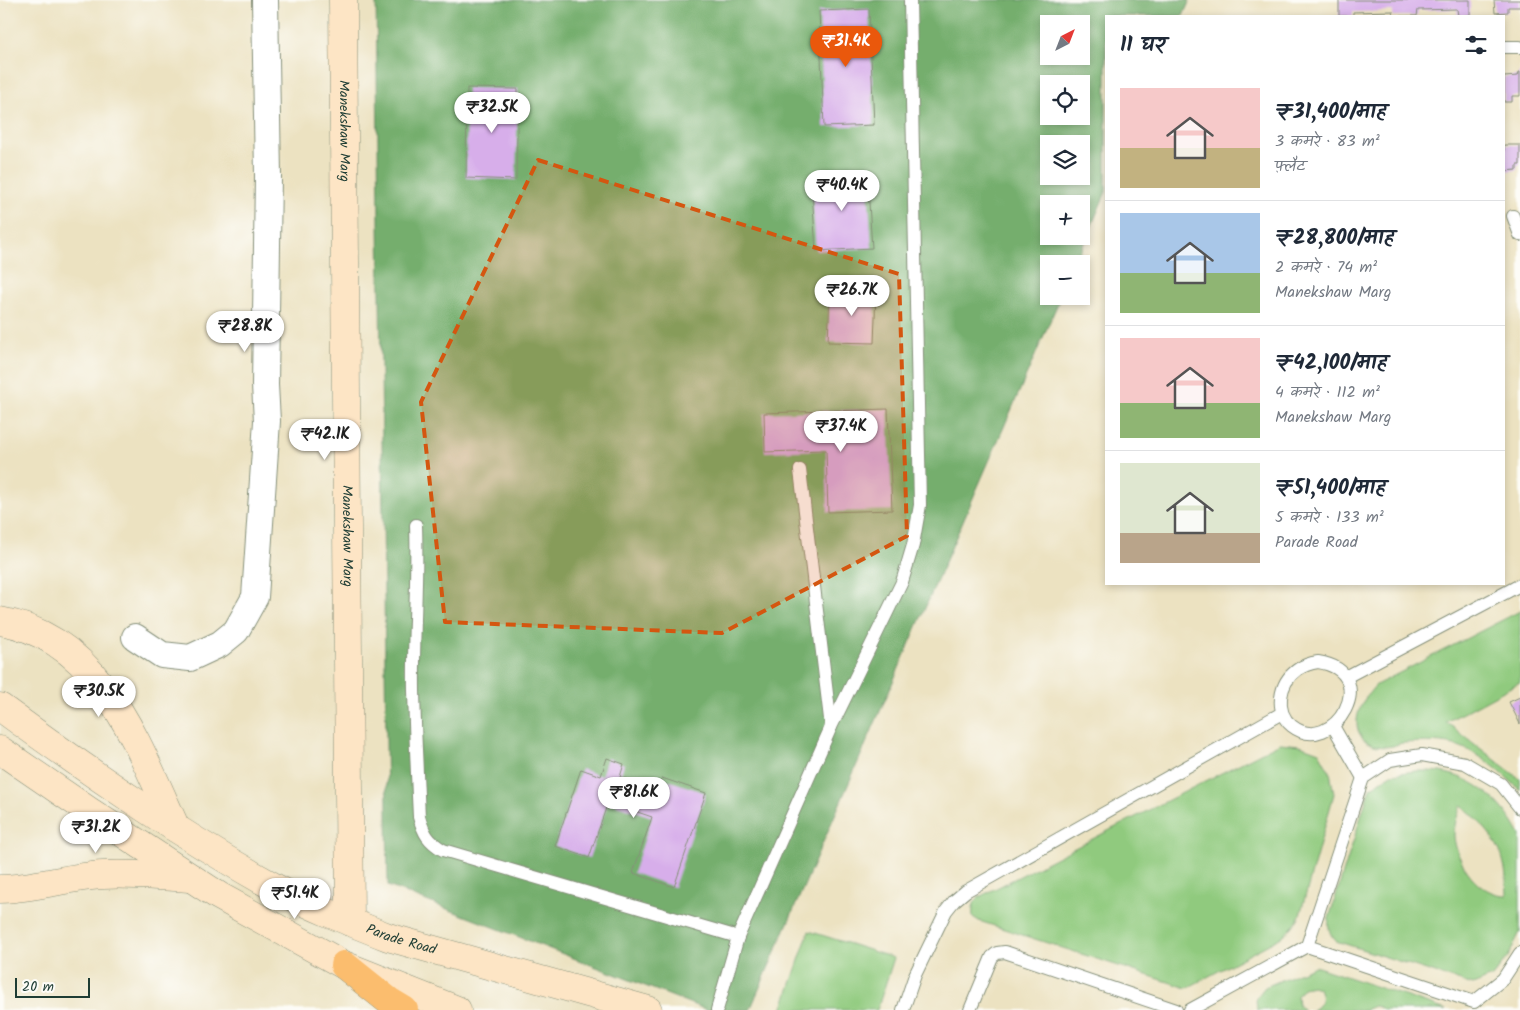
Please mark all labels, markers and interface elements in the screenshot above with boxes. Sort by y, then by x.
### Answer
north arrow [1040,15,1090,65]
map controls [1040,15,1090,305]
pin: ₹31.4K [805,26,887,68]
text: ₹31.4K [821,29,871,54]
text: 11 घर [1120,29,1165,62]
icon: filters [1462,31,1490,59]
button: locate [1040,75,1090,125]
street label: Manekshaw Marg [333,80,355,182]
pin: ₹32.5K [451,92,533,134]
text: ₹32.5K [465,95,519,120]
text: ₹31,400/माह [1275,96,1386,129]
icon: home [1160,108,1220,168]
text: 3 कमरे · 83 m² [1275,129,1380,154]
button: layers [1040,135,1090,185]
text: फ़्लैट [1275,154,1306,179]
pin: ₹40.4K [801,170,883,212]
text: ₹40.4K [816,173,869,198]
button: + [1040,195,1090,245]
text: ₹28,800/माह [1275,222,1394,255]
icon: home [1160,233,1220,293]
button: − [1040,255,1090,305]
text: 2 कमरे · 74 m² [1275,255,1377,280]
pin: ₹26.7K [811,274,893,317]
text: ₹26.7K [826,278,878,303]
text: Manekshaw Marg [1275,280,1391,305]
pin: ₹28.8K [204,310,286,353]
text: ₹28.8K [217,314,273,339]
text: ₹42,100/माह [1275,347,1387,380]
icon: home [1160,358,1220,418]
text: 4 कमरे · 112 m² [1275,380,1380,405]
text: Manekshaw Marg [1275,405,1391,430]
pin: ₹37.4K [800,410,882,453]
text: ₹37.4K [815,414,867,439]
pin: ₹42.1K [284,418,366,461]
text: ₹42.1K [300,422,350,447]
text: ₹51,400/माह [1275,472,1385,505]
icon: home [1160,483,1220,543]
street label: Manekshaw Marg [336,485,358,587]
text: 5 कमरे · 133 m² [1275,505,1384,530]
text: Parade Road [1275,530,1358,555]
pin: ₹30.5K [58,676,140,718]
text: ₹30.5K [73,679,125,704]
pin: ₹81.6K [593,776,675,819]
text: ₹81.6K [609,780,659,805]
pin: ₹31.2K [55,812,137,854]
text: ₹31.2K [71,815,121,840]
pin: ₹51.4K [254,878,336,920]
text: ₹51.4K [271,881,320,906]
street label: Parade Road [363,918,440,961]
scale bar [15,975,90,998]
text: 20 m [22,976,54,998]

